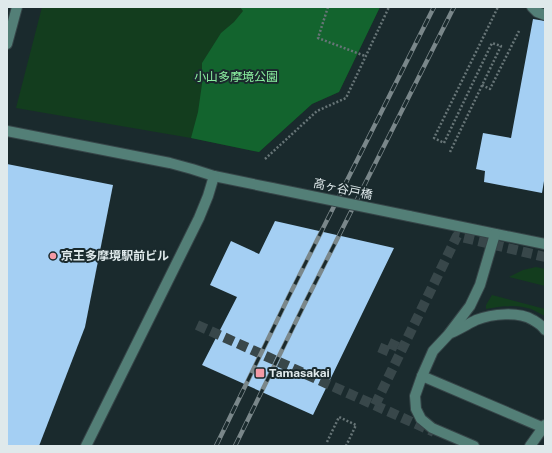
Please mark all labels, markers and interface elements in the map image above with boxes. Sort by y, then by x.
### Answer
park label: 小山多摩境公園 [194,70,278,84]
street label: 高ヶ谷戸橋 [312,176,374,202]
place label: 京王多摩境駅前ビル [61,249,169,263]
marker: 京王多摩境駅前ビル [48,251,58,261]
place label: Tamasakai [269,366,330,380]
marker: Tamasakai [254,367,266,379]

